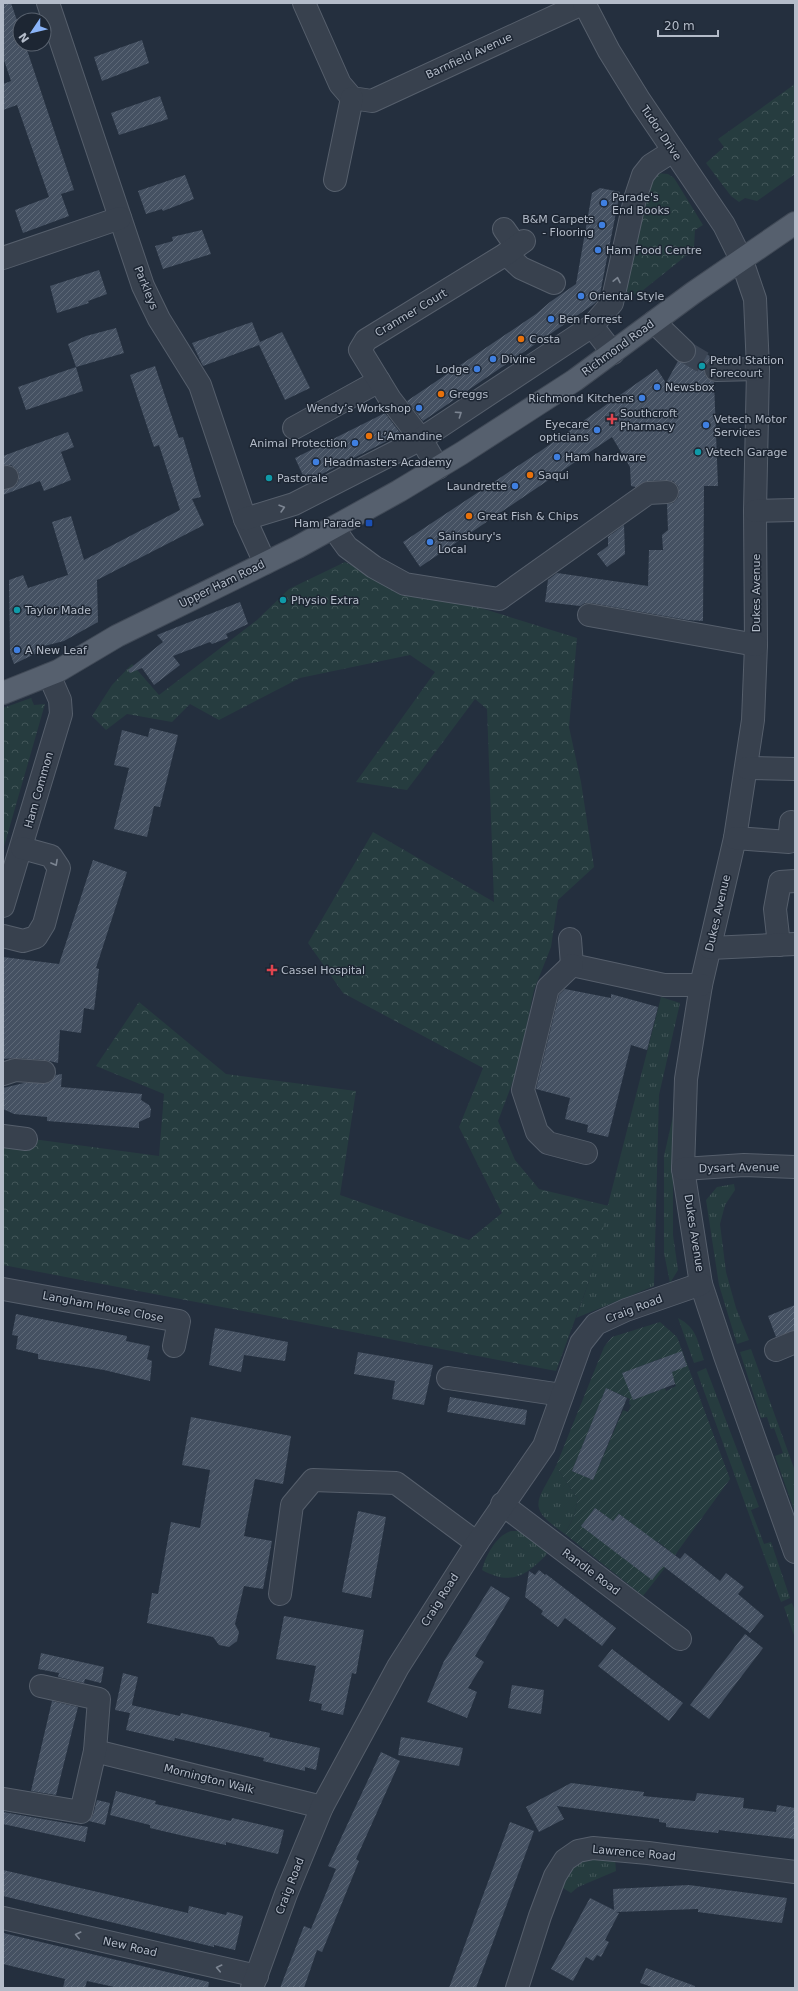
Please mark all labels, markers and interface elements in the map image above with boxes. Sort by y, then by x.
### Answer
north arrow [12,12,52,52]
scale bar [658,12,718,38]
text: 20 m [664,19,695,33]
text: N [16,30,32,45]
street label: Barnfield Avenue [424,30,514,82]
street label: Tudor Drive [637,102,684,163]
place label: Parade's End Books [612,191,670,217]
marker: Parade's End Books [599,198,609,208]
place label: B&M Carpets - Flooring [522,213,594,239]
marker: B&M Carpets - Flooring [597,220,607,230]
place label: Ham Food Centre [606,244,702,257]
marker: Ham Food Centre [593,245,603,255]
street label: Parkleys [131,264,161,312]
one-way arrow [612,277,620,283]
street label: Cranmer Court [373,286,450,340]
place label: Oriental Style [589,290,664,303]
marker: Oriental Style [576,291,586,301]
place label: Ben Forrest [559,313,623,326]
marker: Ben Forrest [546,314,556,324]
street label: Richmond Road [579,317,657,379]
place label: Costa [529,333,560,346]
marker: Costa [516,334,526,344]
place label: Divine [501,353,536,366]
marker: Divine [488,354,498,364]
place label: Petrol Station Forecourt [710,354,784,380]
marker: Petrol Station Forecourt [697,361,707,371]
place label: Lodge [436,363,469,376]
marker: Lodge [472,364,482,374]
place label: Newsbox [665,381,715,394]
marker: Newsbox [652,382,662,392]
place label: Greggs [449,388,489,401]
marker: Greggs [436,389,446,399]
place label: Richmond Kitchens [528,392,634,405]
marker: Richmond Kitchens [637,393,647,403]
place label: Wendy’s Workshop [307,402,411,415]
marker: Wendy’s Workshop [414,403,424,413]
place label: Southcroft Pharmacy [620,407,678,433]
one-way arrow [454,412,461,419]
place label: Vetech Motor Services [714,413,787,439]
marker: Southcroft Pharmacy [607,414,617,424]
place label: Eyecare opticians [539,418,589,444]
marker: Vetech Motor Services [701,420,711,430]
marker: Eyecare opticians [592,425,602,435]
place label: L’Amandine [377,430,443,443]
marker: L’Amandine [364,431,374,441]
place label: Animal Protection [250,437,347,450]
marker: Animal Protection [350,438,360,448]
place label: Vetech Garage [706,446,788,459]
marker: Vetech Garage [693,447,703,457]
place label: Ham hardware [565,451,646,464]
marker: Ham hardware [552,452,562,462]
place label: Headmasters Academy [324,456,452,469]
marker: Headmasters Academy [311,457,321,467]
place label: Saqui [538,469,569,482]
marker: Saqui [525,470,535,480]
place label: Pastorale [277,472,328,485]
marker: Pastorale [264,473,274,483]
place label: Laundrette [447,480,507,493]
marker: Laundrette [510,481,520,491]
one-way arrow [279,504,285,512]
place label: Great Fish & Chips [477,510,579,523]
marker: Great Fish & Chips [464,511,474,521]
place label: Ham Parade [294,517,361,530]
marker: Ham Parade [364,518,374,528]
place label: Sainsbury's Local [438,530,501,556]
marker: Sainsbury's Local [425,537,435,547]
street label: Dukes Avenue [750,554,763,632]
street label: Upper Ham Road [177,558,267,610]
place label: Physio Extra [291,594,359,607]
marker: Physio Extra [278,595,288,605]
place label: Taylor Made [24,604,91,617]
marker: Taylor Made [12,605,22,615]
place label: A New Leaf [25,644,88,657]
marker: A New Leaf [12,645,22,655]
street label: Ham Common [22,750,56,830]
one-way arrow [51,859,58,866]
street label: Dukes Avenue [703,873,733,953]
marker: Cassel Hospital [266,964,278,976]
place label: Cassel Hospital [281,964,365,977]
street label: Dysart Avenue [699,1161,780,1175]
street label: Dukes Avenue [681,1193,707,1273]
street label: Langham House Close [42,1289,165,1325]
street label: Craig Road [604,1292,664,1326]
street label: Randle Road [560,1546,622,1598]
street label: Craig Road [419,1571,461,1629]
street label: Mornington Walk [163,1762,256,1797]
street label: Lawrence Road [592,1843,676,1863]
street label: Craig Road [273,1856,307,1916]
one-way arrow [75,1932,81,1940]
street label: New Road [102,1934,158,1960]
one-way arrow [215,1964,222,1972]

